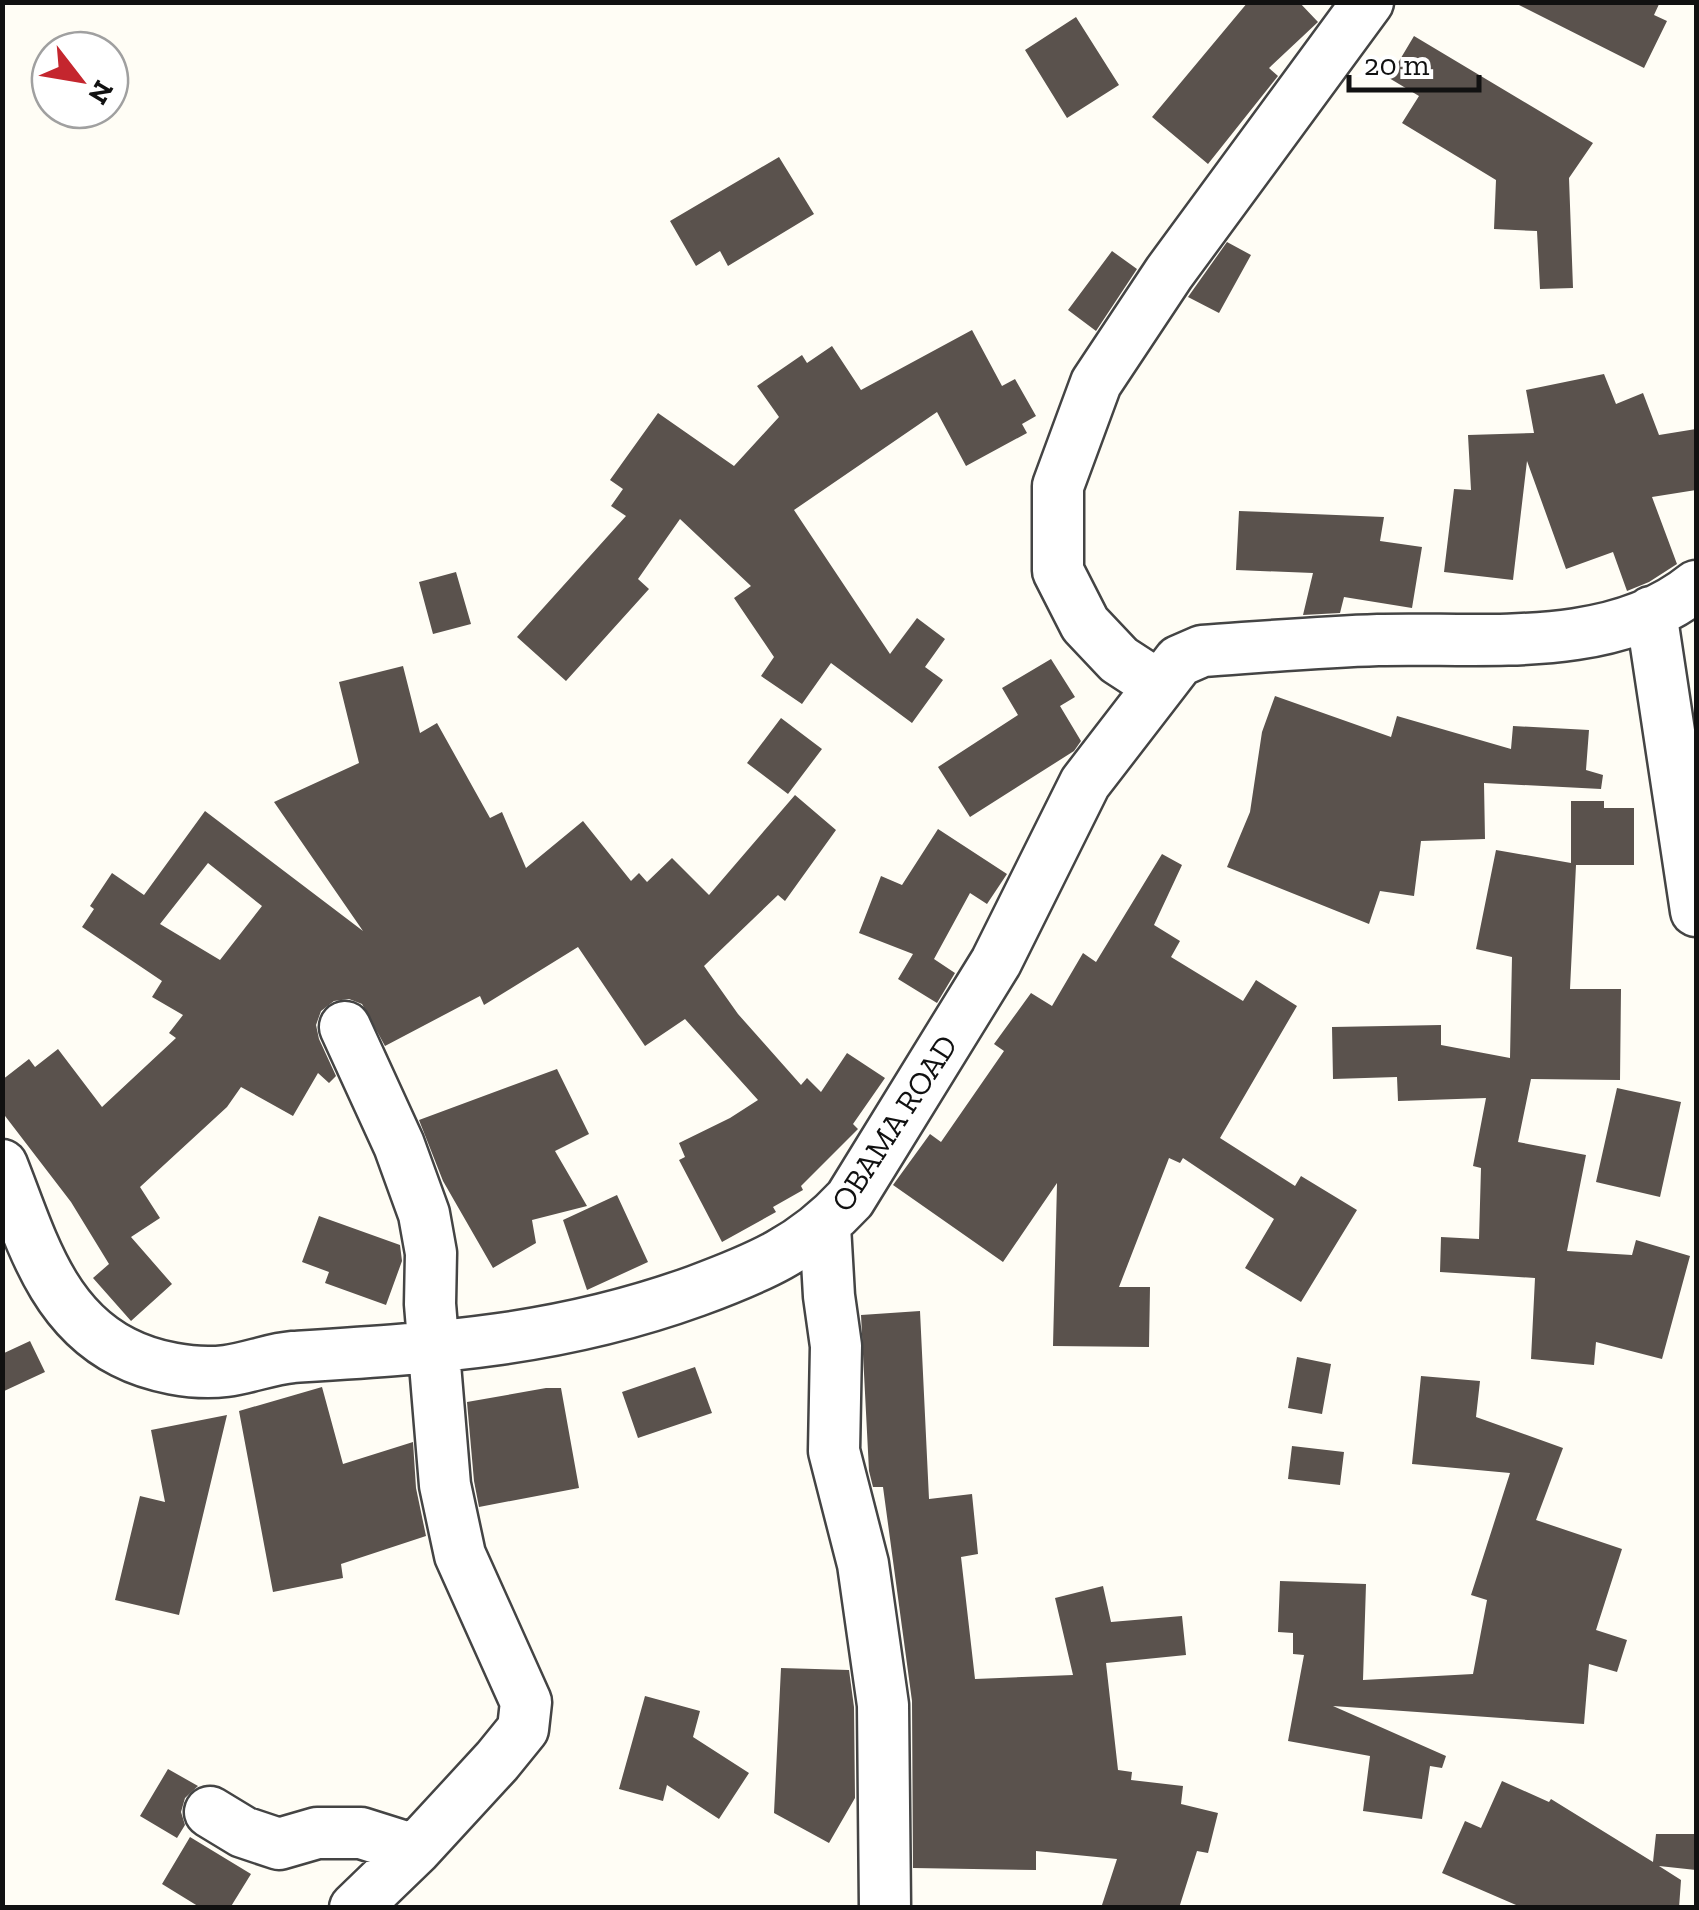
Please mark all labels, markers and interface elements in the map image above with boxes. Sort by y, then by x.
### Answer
north arrow [30,30,130,130]
scale bar [1349,30,1479,92]
text: 20 m [1364,47,1430,83]
text: N [81,75,121,110]
street label: OBAMA ROAD [823,1028,965,1218]

